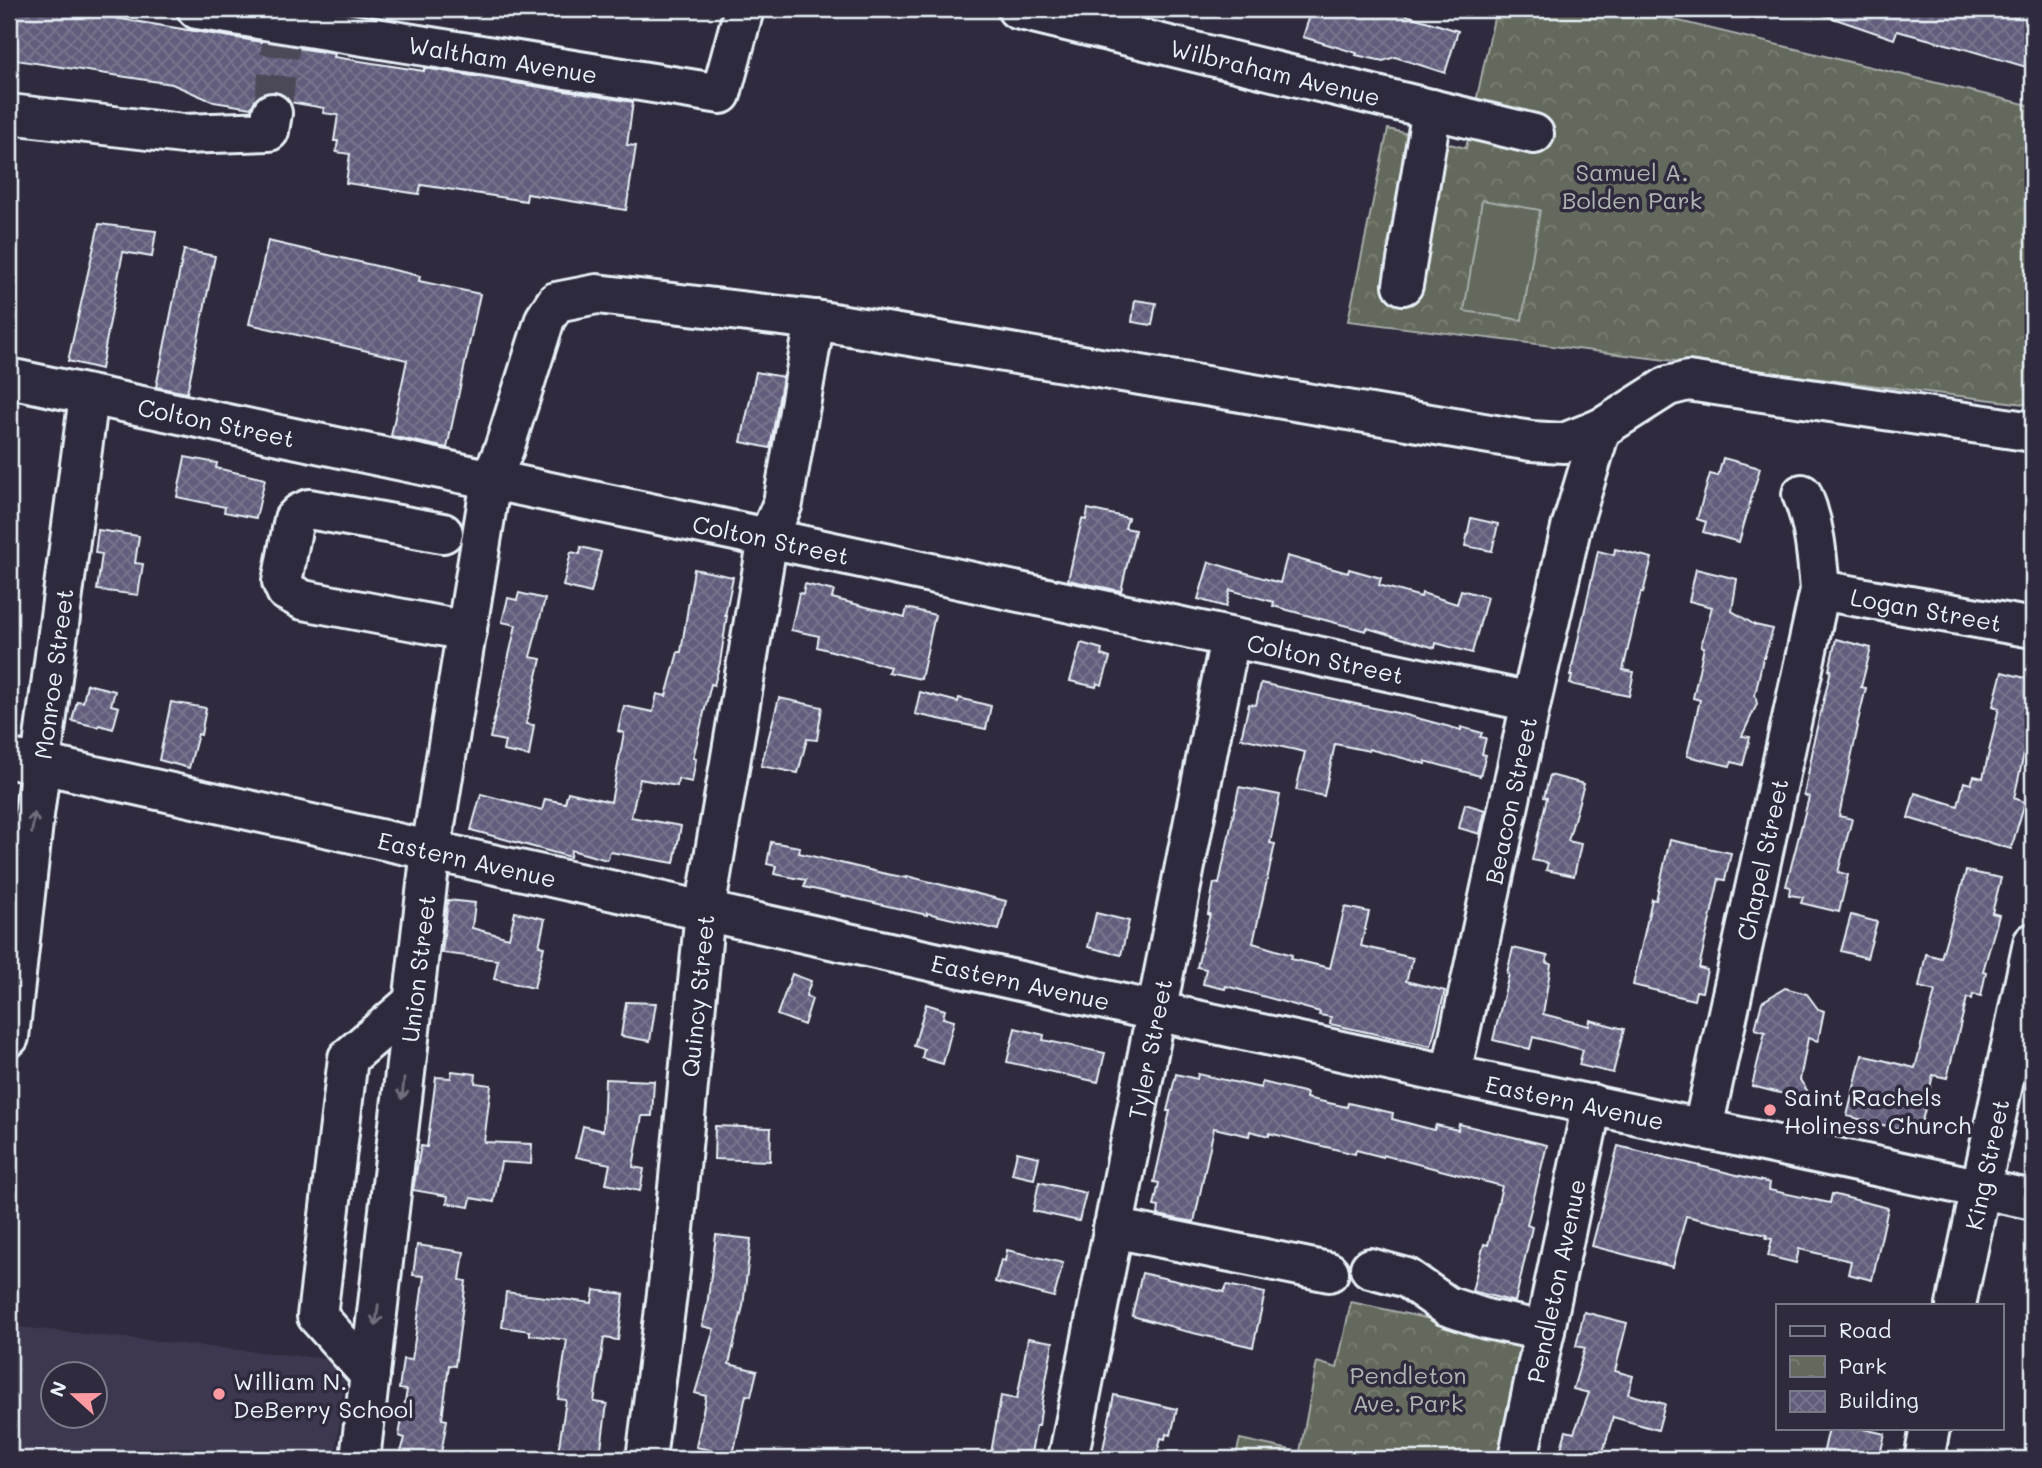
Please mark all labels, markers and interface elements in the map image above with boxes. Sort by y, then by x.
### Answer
street label: Waltham Avenue [406,28,600,89]
street label: Wilbraham Avenue [1167,31,1384,112]
park label: Samuel A. Bolden Park [1562,156,1702,215]
street label: Colton Street [135,390,298,453]
street label: Colton Street [690,507,853,571]
street label: Logan Street [1848,580,2004,638]
street label: Monroe Street [26,586,79,761]
street label: Colton Street [1244,626,1407,690]
street label: Beacon Street [1477,714,1543,887]
street label: Chapel Street [1729,775,1794,943]
one-way arrow [27,812,40,835]
street label: Eastern Avenue [375,824,559,893]
street label: Union Street [393,893,441,1044]
street label: Quincy Street [673,913,720,1079]
street label: Eastern Avenue [929,946,1113,1016]
street label: Tyler Street [1120,976,1178,1122]
street label: Eastern Avenue [1483,1067,1667,1136]
one-way arrow [396,1077,409,1099]
place label: Saint Rachels Holiness Church [1784,1081,1971,1140]
street label: King Street [1957,1096,2015,1233]
marker: Saint Rachels Holiness Church [1762,1102,1778,1118]
street label: Pendleton Avenue [1519,1176,1592,1386]
one-way arrow [371,1303,384,1325]
legend [1776,1304,2004,1430]
text: Road [1839,1316,1891,1343]
text: Park [1839,1352,1887,1379]
park label: Pendleton Ave. Park [1350,1359,1467,1418]
north arrow [38,1360,108,1430]
place label: William N. DeBerry School [233,1365,414,1424]
text: N [43,1378,72,1400]
marker: William N. DeBerry School [211,1386,227,1402]
text: Building [1839,1386,1919,1413]

